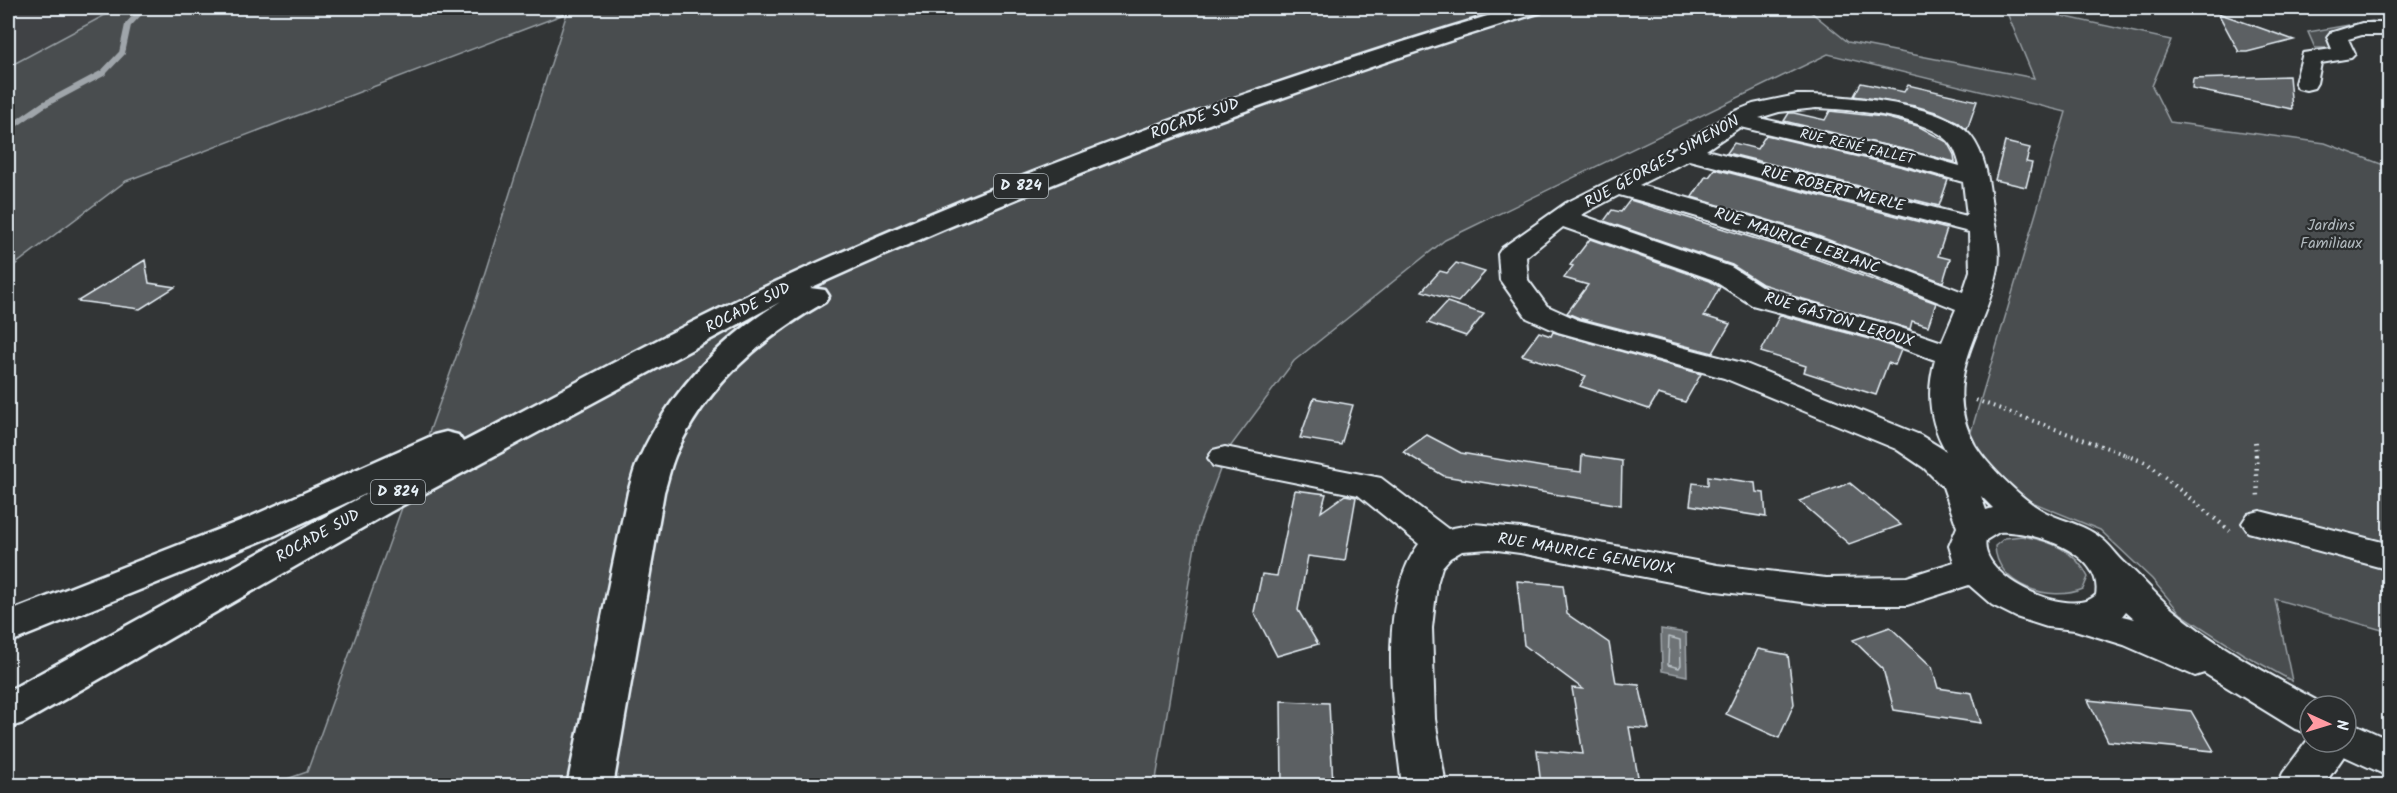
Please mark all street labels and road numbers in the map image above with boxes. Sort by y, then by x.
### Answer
street label: ROCADE SUD [1147,91,1243,147]
street label: RUE GEORGES SIMENON [1580,109,1744,215]
street label: RUE RENÉ FALLET [1798,123,1918,171]
street label: RUE ROBERT MERLE [1759,159,1908,219]
road number: D 824 [994,174,1048,198]
street label: RUE MAURICE LEBLANC [1711,201,1883,281]
street label: ROCADE SUD [701,276,795,340]
street label: RUE GASTON LEROUX [1761,285,1918,355]
road number: D 824 [371,480,425,504]
street label: ROCADE SUD [271,503,365,569]
street label: RUE MAURICE GENEVOIX [1496,526,1677,582]

